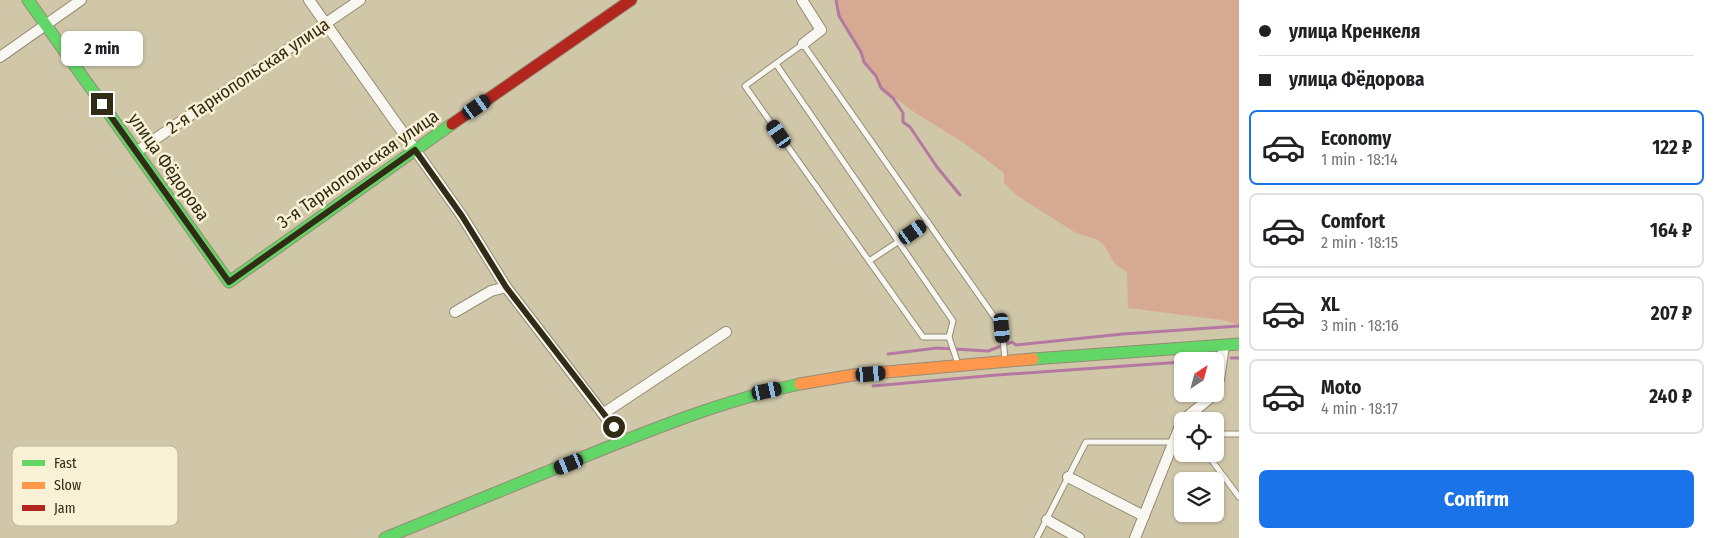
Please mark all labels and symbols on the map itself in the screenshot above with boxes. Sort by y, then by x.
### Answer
street label: 2-я Тарнопольская улица [162,13,334,139]
callout: 2 min [61,32,143,66]
car [460,92,493,122]
route end [91,93,113,115]
street label: 3-я Тарнопольская улица [273,105,443,233]
street label: улица Фёдорова [124,109,214,225]
car [764,117,793,151]
car [896,217,929,247]
car [993,312,1010,344]
north arrow [1174,352,1224,402]
car [855,365,886,383]
car [750,381,783,401]
route start [603,416,625,438]
legend [12,446,178,526]
car [552,451,585,477]
text: Fast [54,455,77,472]
text: Slow [54,477,81,494]
text: Jam [54,500,75,517]

